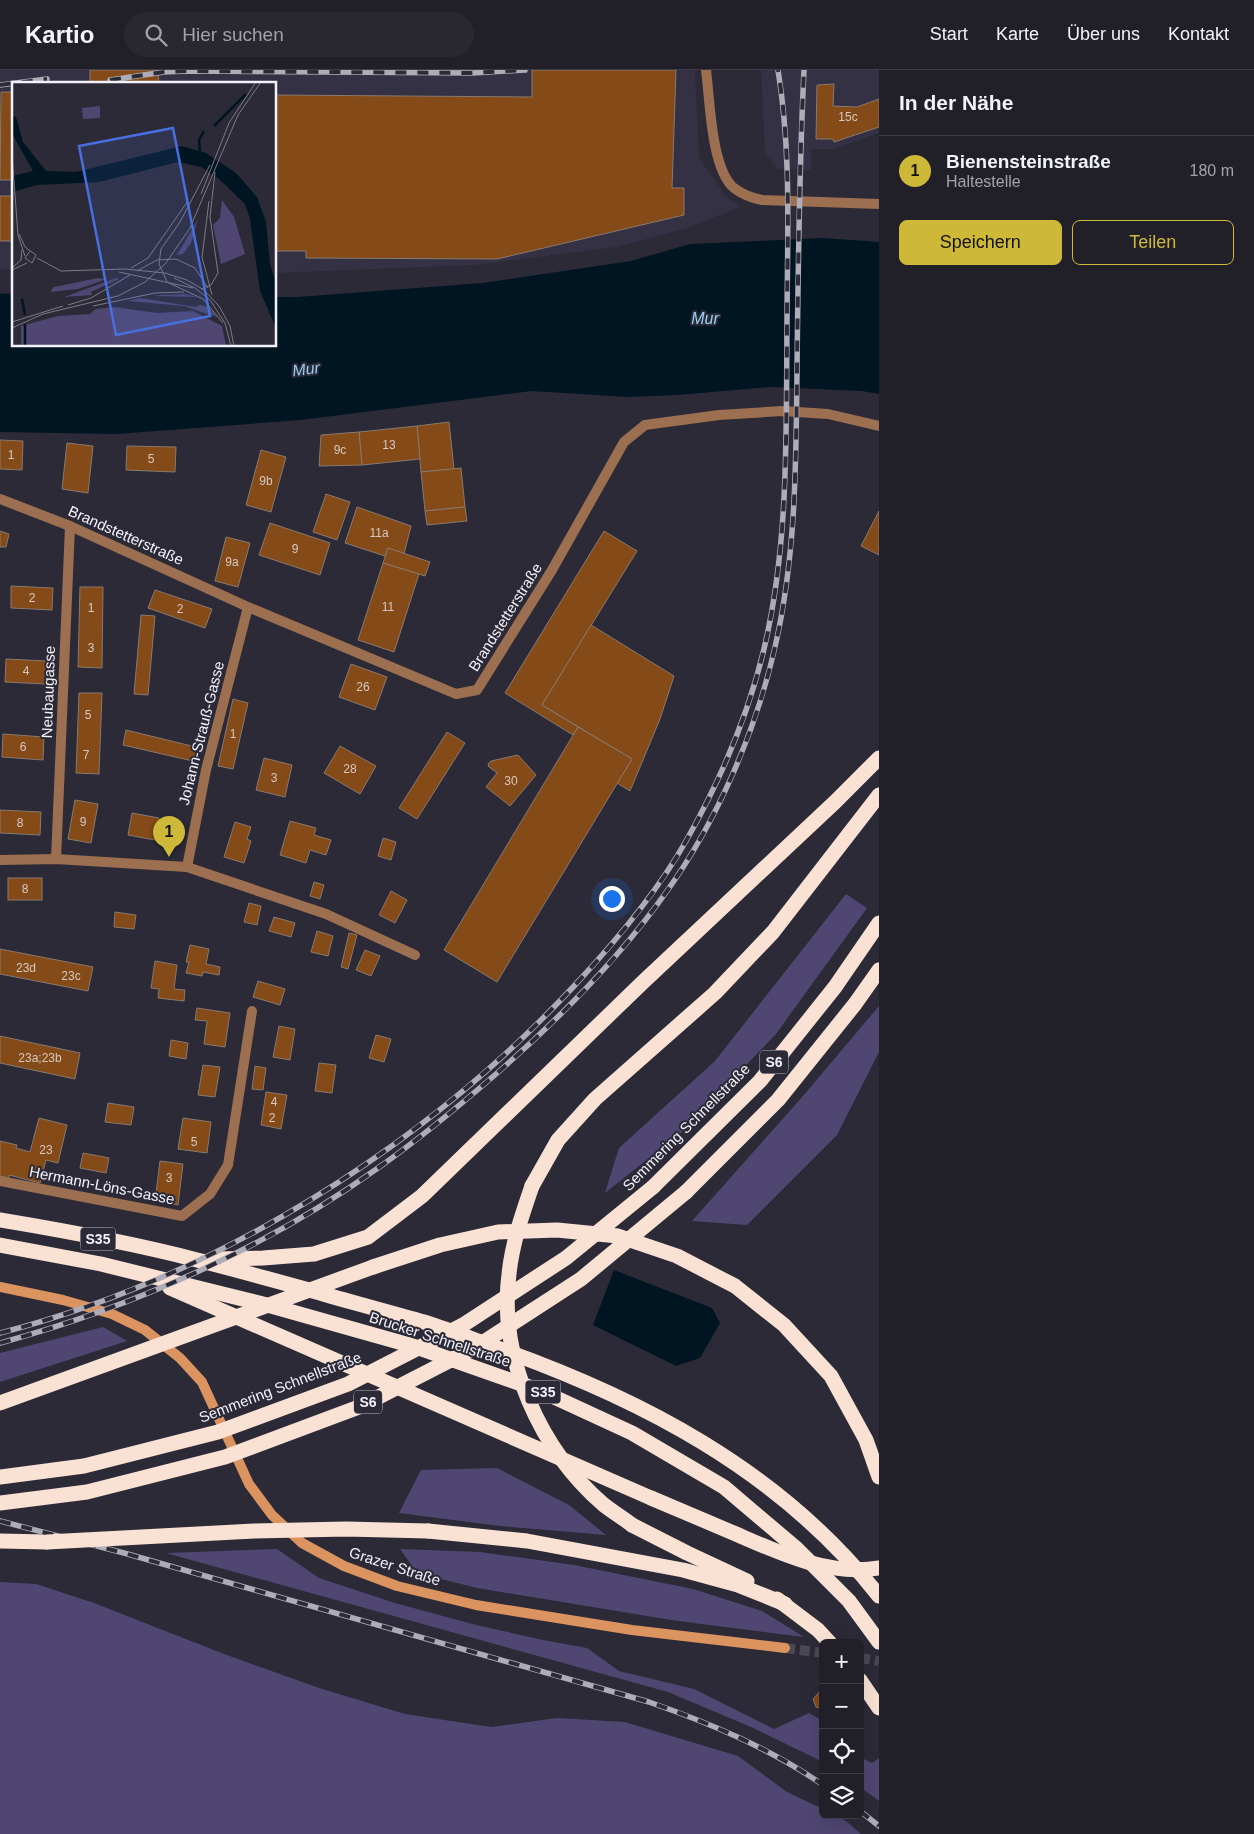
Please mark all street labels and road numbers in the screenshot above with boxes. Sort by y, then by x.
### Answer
street label: Brandstetterstraße [66,502,186,568]
street label: Brandstetterstraße [465,560,545,674]
street label: Neubaugasse [38,645,58,739]
street label: Johann-Strauß-Gasse [175,659,227,807]
road number: S6 [760,1050,788,1074]
street label: Semmering Schnellstraße [619,1060,753,1194]
street label: Hermann-Löns-Gasse [28,1163,176,1207]
road number: S35 [80,1228,116,1250]
street label: Brucker Schnellstraße [367,1308,513,1370]
street label: Semmering Schnellstraße [196,1348,364,1426]
road number: S35 [526,1380,560,1404]
road number: S6 [354,1390,382,1414]
street label: Grazer Straße [347,1543,443,1589]

